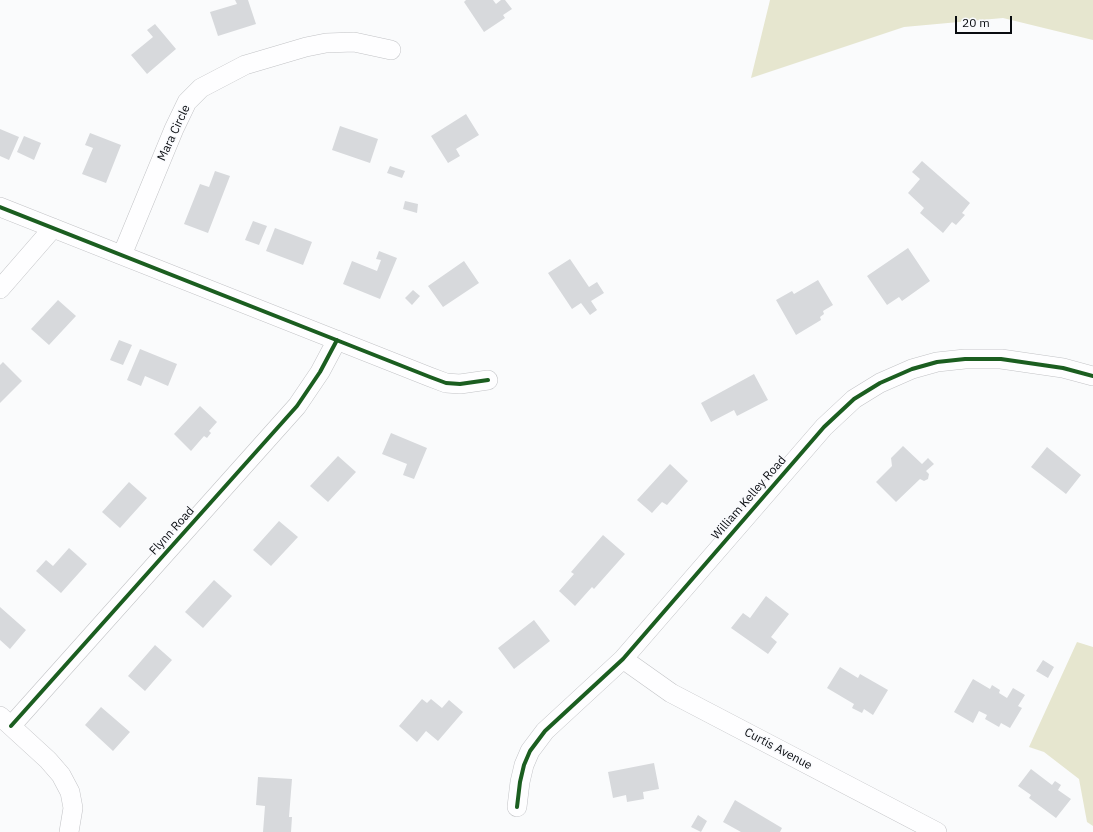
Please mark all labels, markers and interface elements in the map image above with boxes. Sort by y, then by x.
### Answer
scale bar [957,8,1014,34]
text: 20 m [962,15,990,30]
street label: Mara Circle [155,103,193,163]
street label: William Kelley Road [709,453,789,543]
street label: Flynn Road [147,504,197,558]
street label: Curtis Avenue [742,725,814,773]

